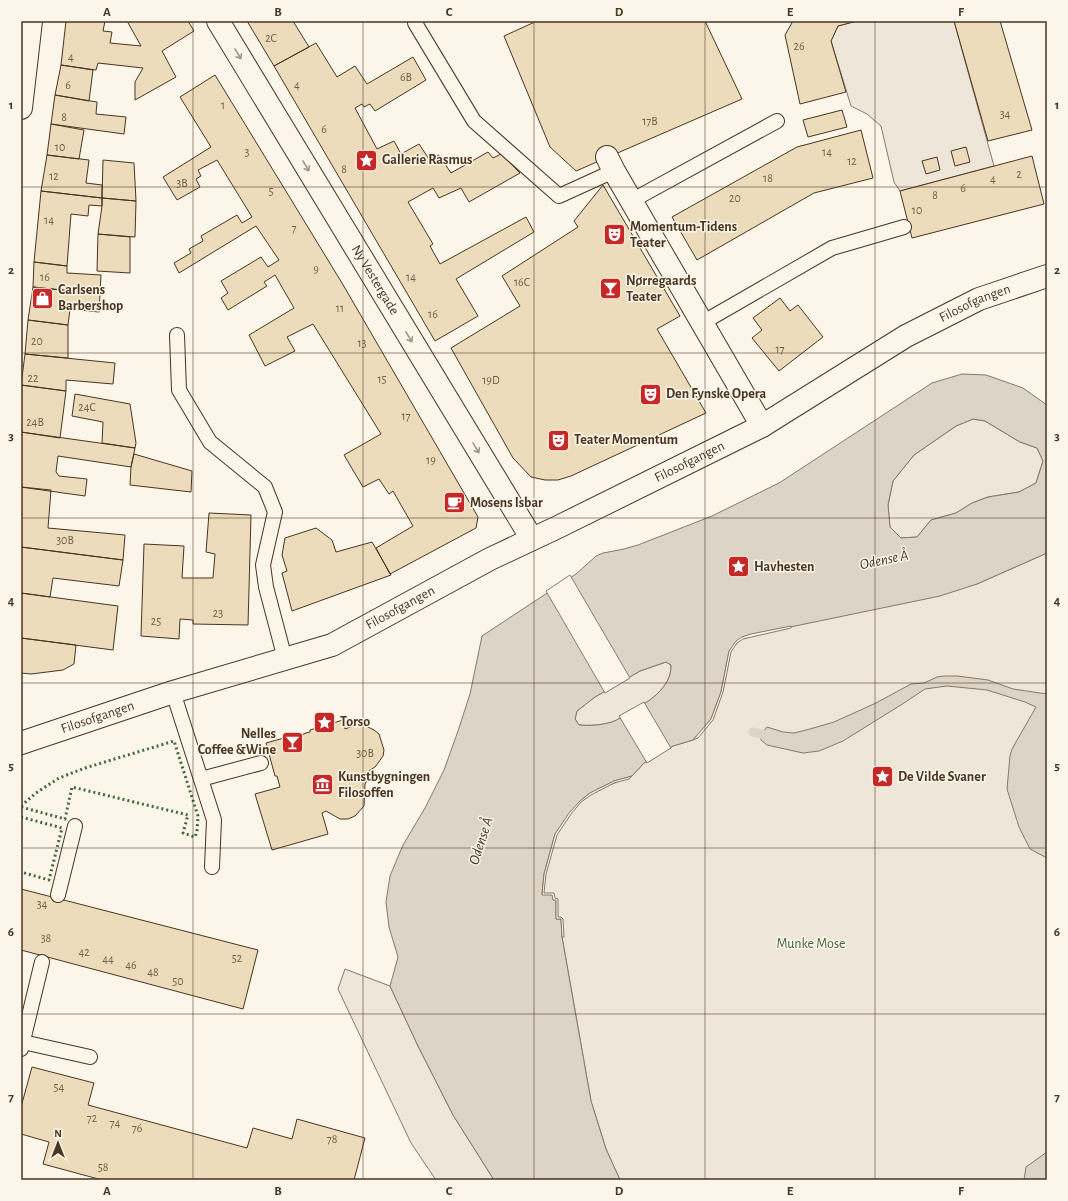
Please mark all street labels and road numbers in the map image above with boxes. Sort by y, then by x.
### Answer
street label: Ny Vestergade [349,243,401,317]
street label: Filosofgangen [937,282,1012,325]
street label: Filosofgangen [652,439,727,485]
street label: Filosofgangen [364,583,437,632]
street label: Filosofgangen [59,698,136,736]

